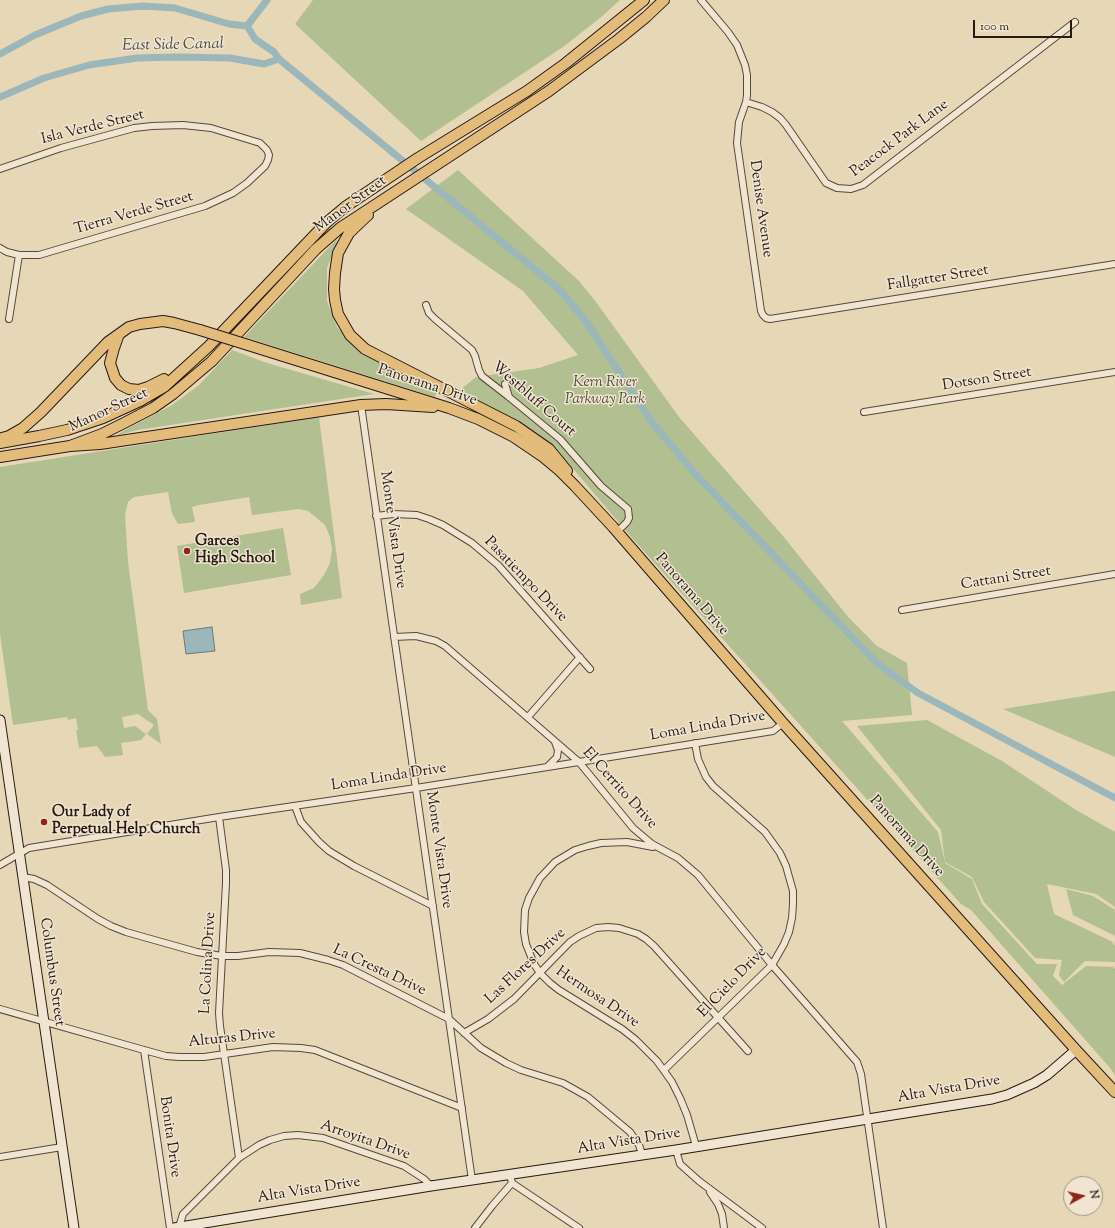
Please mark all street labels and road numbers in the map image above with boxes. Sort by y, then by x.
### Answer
street label: Peacock Park Lane [847,96,953,182]
street label: Isla Verde Street [40,106,146,150]
street label: Denise Avenue [744,159,776,259]
street label: Manor Street [311,173,391,237]
street label: Tierra Verde Street [72,188,196,240]
street label: Fallgatter Street [886,262,990,296]
street label: Westbluff Court [487,359,579,441]
street label: Panorama Drive [375,361,479,411]
street label: Dotson Street [941,364,1033,396]
street label: Manor Street [67,385,151,437]
street label: Monte Vista Drive [375,470,409,590]
street label: Pasatiempo Drive [480,533,570,627]
street label: Panorama Drive [650,550,732,640]
street label: Cattani Street [960,563,1052,595]
street label: Loma Linda Drive [649,708,767,746]
street label: El Cerrito Drive [578,745,660,833]
street label: Loma Linda Drive [330,760,448,796]
street label: Monte Vista Drive [421,790,455,910]
street label: Panorama Drive [865,793,947,881]
street label: La Colina Drive [197,911,221,1015]
street label: Columbus Street [34,917,68,1027]
street label: Las Flores Drive [482,925,570,1009]
street label: La Cresta Drive [329,942,429,1000]
street label: El Cielo Drive [695,944,771,1022]
street label: Hermosa Drive [552,963,642,1033]
street label: Alturas Drive [187,1025,277,1053]
street label: Alta Vista Drive [896,1072,1002,1108]
street label: Bonita Drive [154,1095,184,1179]
street label: Arroyita Drive [318,1117,412,1165]
street label: Alta Vista Drive [576,1125,682,1159]
street label: Alta Vista Drive [256,1174,362,1208]

